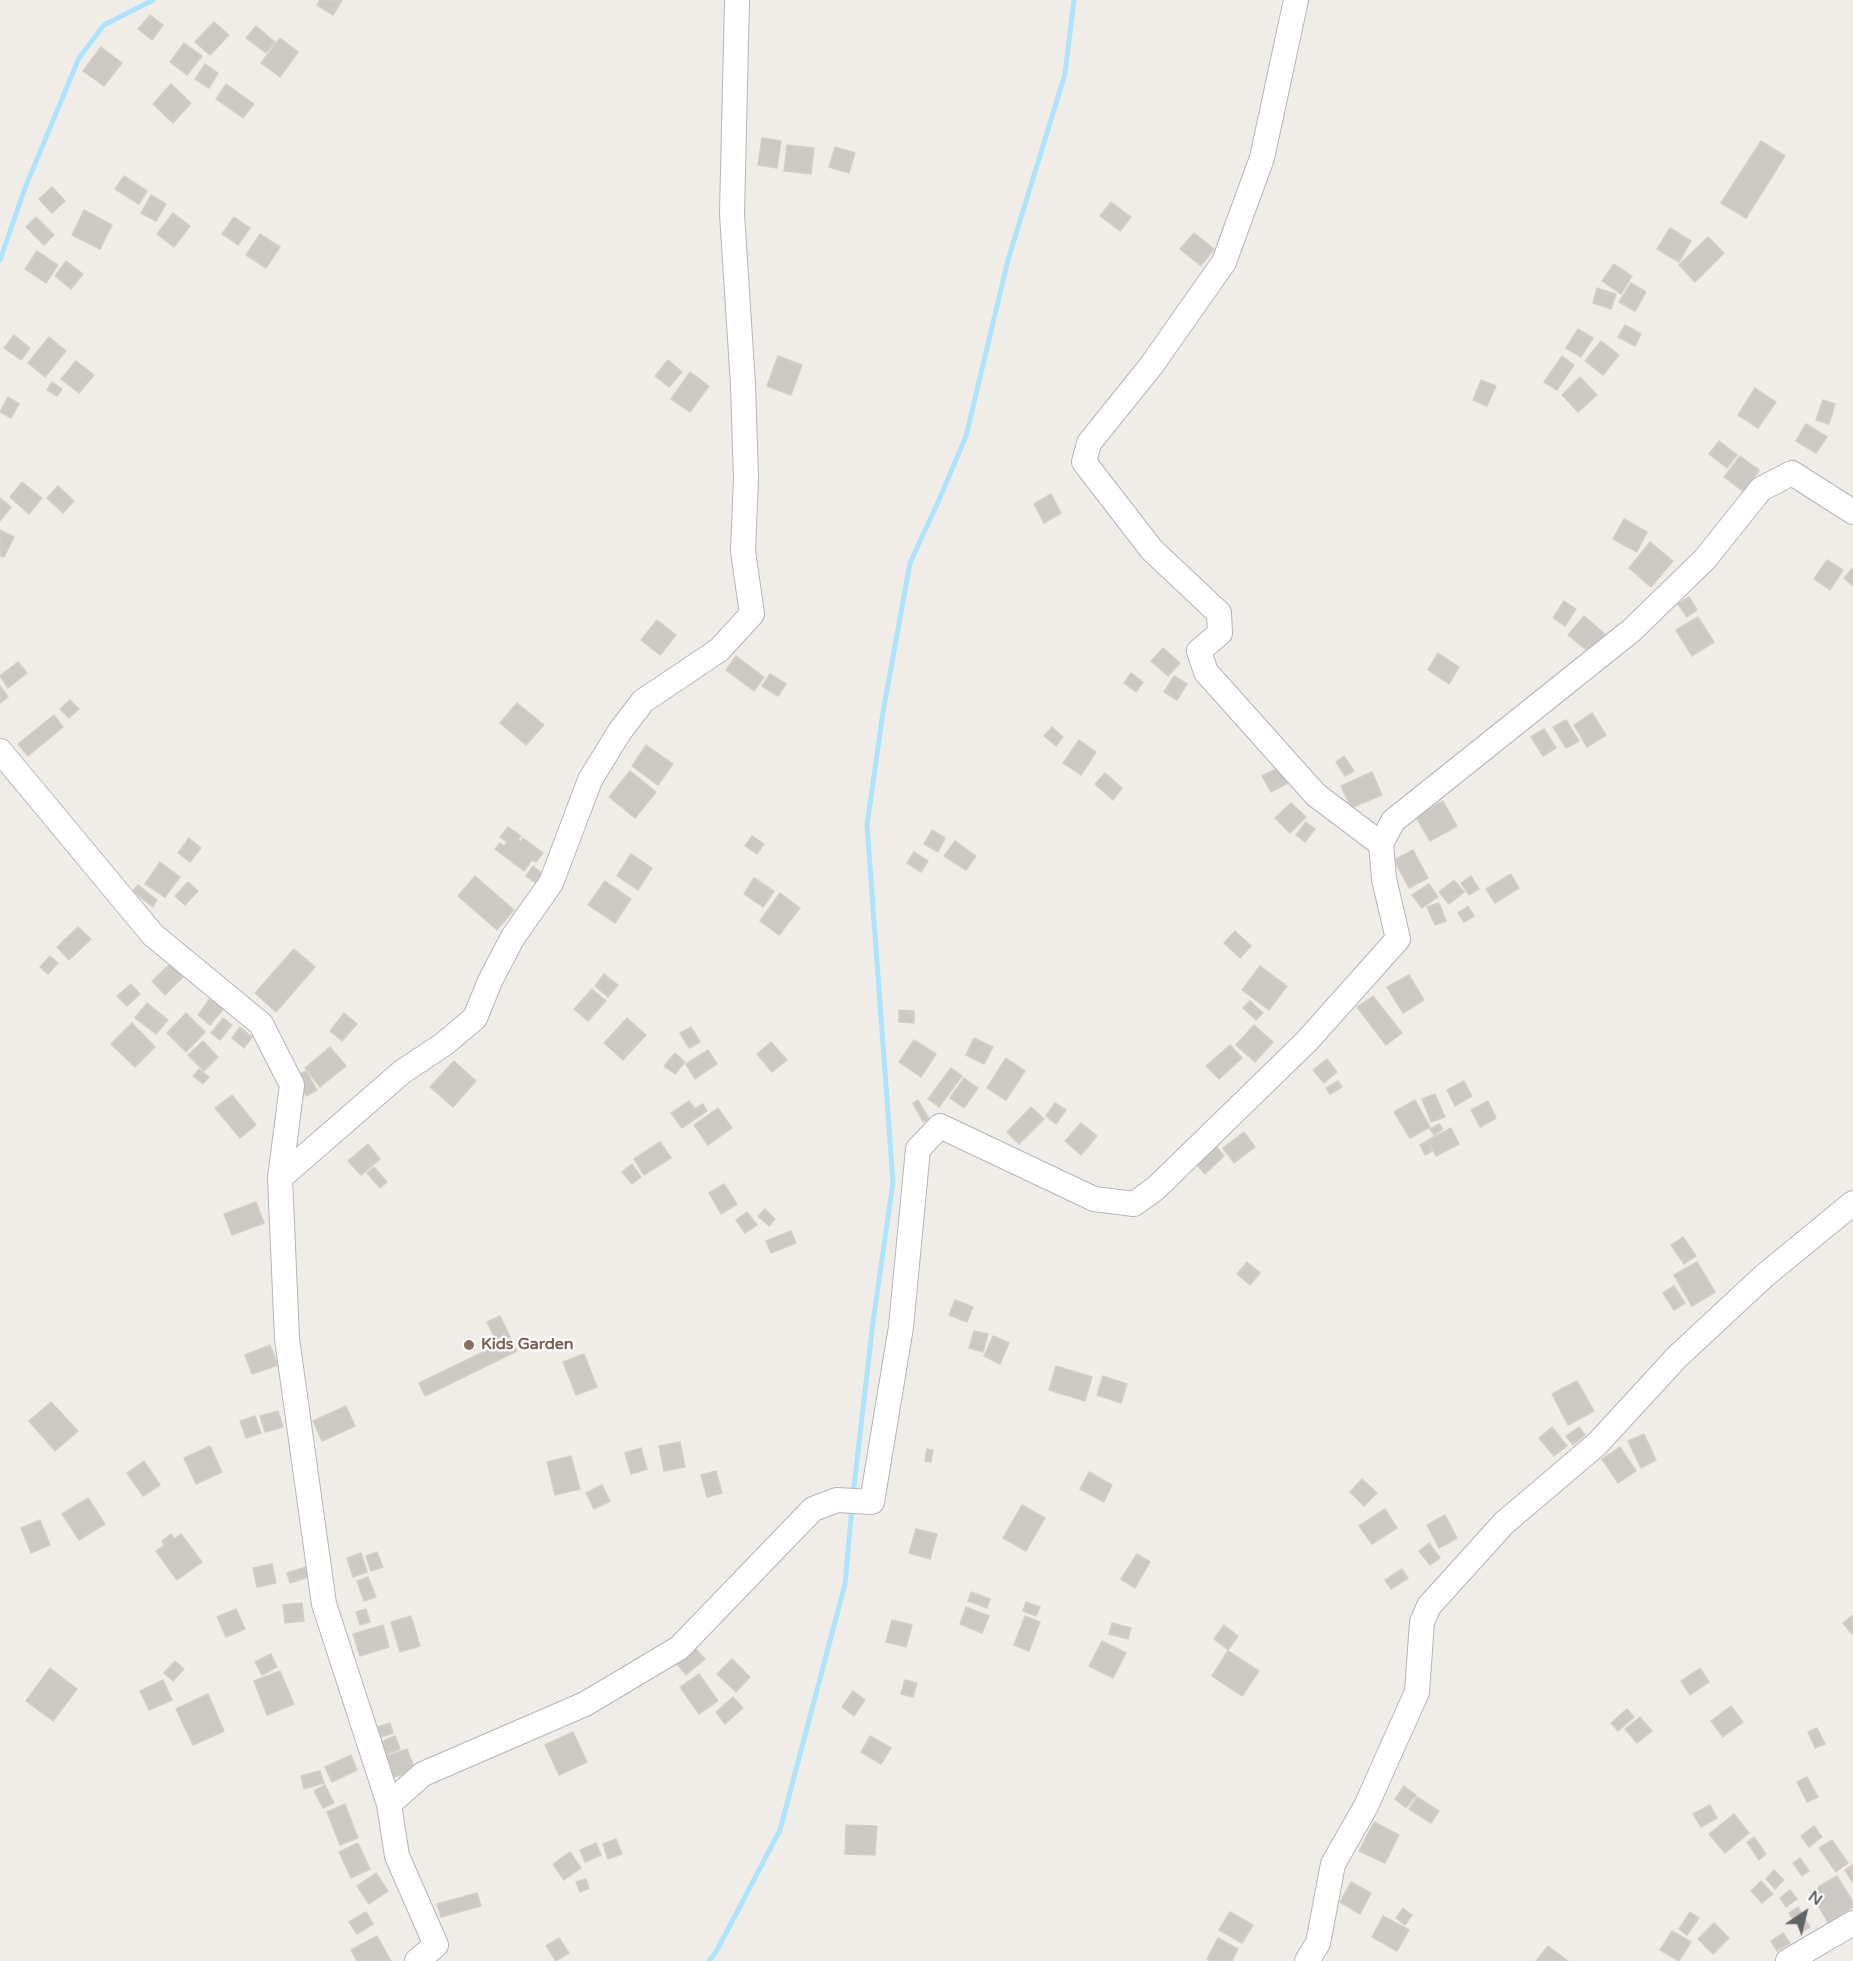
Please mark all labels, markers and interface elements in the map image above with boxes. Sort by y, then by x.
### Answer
place label: Kids Garden [481,1335,574,1355]
marker: Kids Garden [462,1338,476,1352]
north arrow [1775,1883,1835,1943]
text: N [1804,1886,1826,1910]

